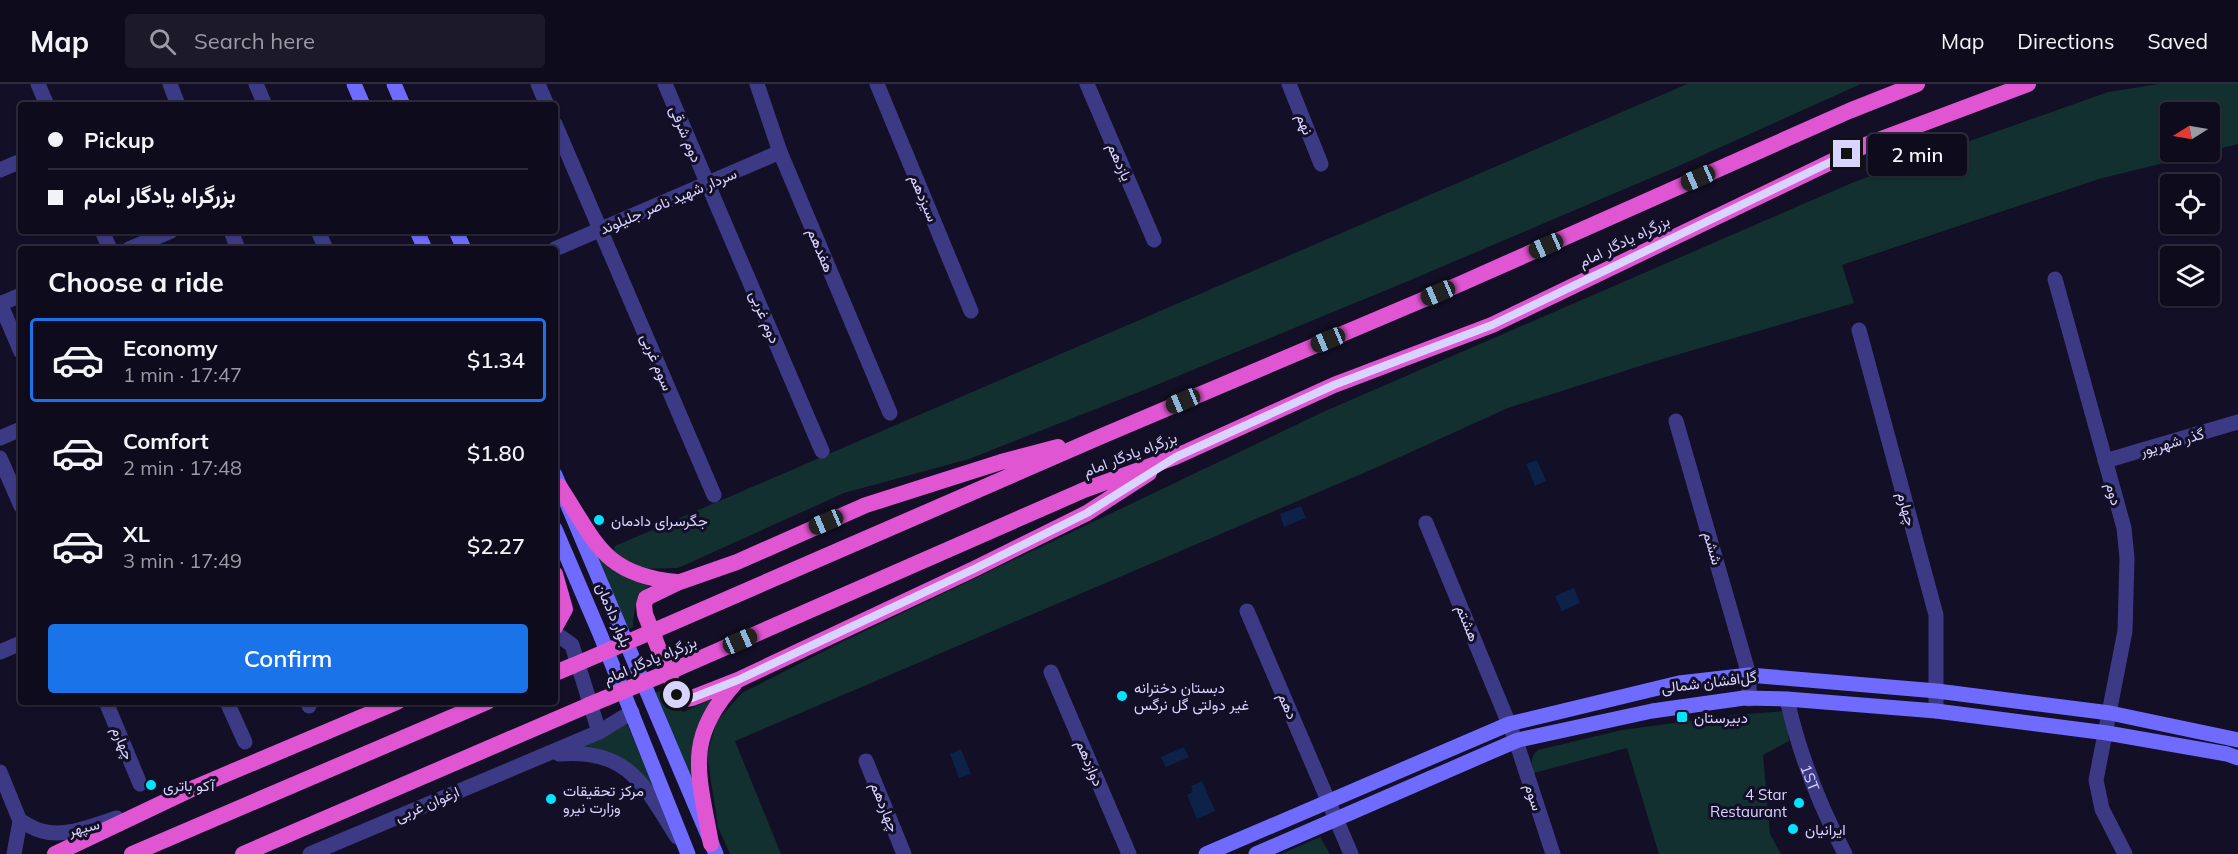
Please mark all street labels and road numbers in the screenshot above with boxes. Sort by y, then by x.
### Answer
street label: دوم شرقی [665,103,706,166]
street label: نهم [1291,111,1318,138]
street label: یازدهم [1102,140,1137,184]
street label: سردار شهید ناصر جلیلوند [597,163,740,239]
street label: سیزدهم [905,171,942,225]
street label: بزرگراه یادگار امام [1575,211,1673,272]
street label: هفدهم [802,225,839,275]
street label: دوم غربی [744,288,785,347]
street label: سوم غربی [636,331,678,394]
street label: گذر شهریور [2137,424,2207,461]
street label: بزرگراه یادگار امام [1080,427,1180,482]
street label: دوم [2101,481,2126,508]
street label: چهارم [1892,490,1921,528]
street label: ششم [1698,529,1727,567]
street label: بلوار دادمان [592,580,636,650]
street label: هشتم [1451,602,1484,645]
street label: بزرگراه یادگار امام [601,632,700,689]
street label: گل‌افشان شمالی [1660,667,1758,698]
street label: دهم [1273,690,1302,723]
street label: چهارم [107,723,138,763]
street label: دوازدهم [1071,737,1108,789]
street label: 1ST [1797,762,1824,794]
street label: چهاردهم [865,779,904,835]
street label: سوم [1520,781,1547,813]
street label: ارغوان غربی [392,782,463,827]
street label: سپهر [66,814,102,841]

